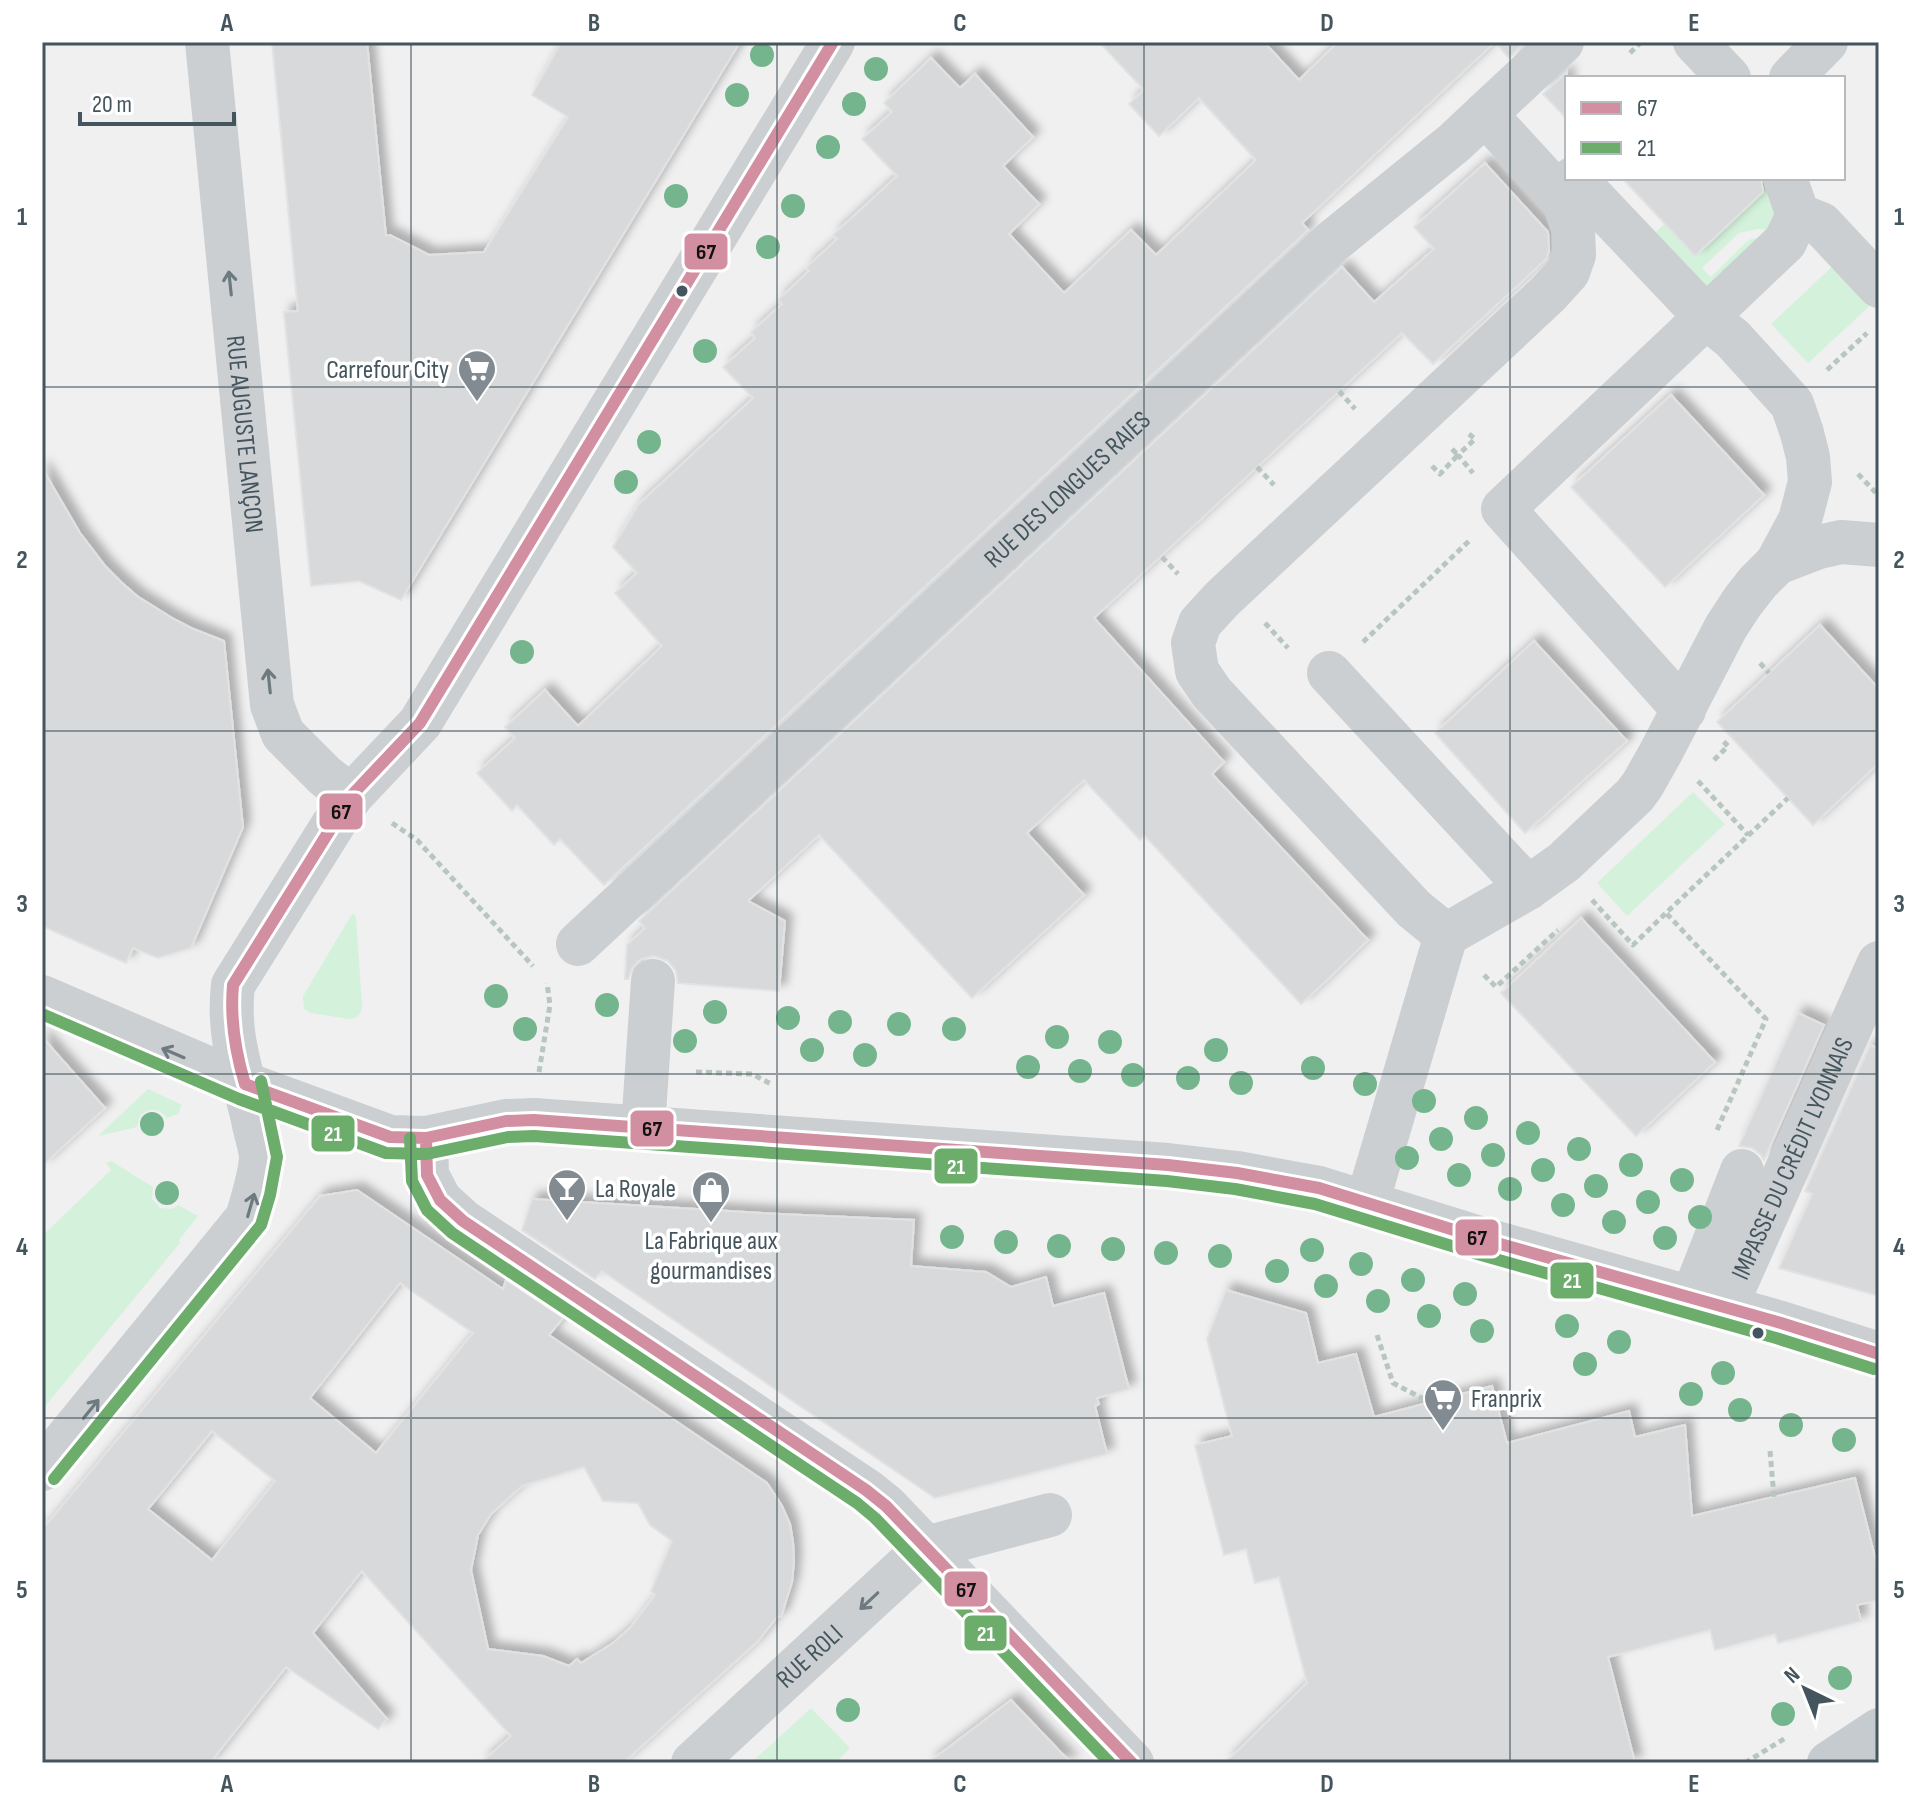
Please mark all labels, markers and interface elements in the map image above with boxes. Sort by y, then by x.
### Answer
text: A [220,8,234,39]
text: B [588,8,600,39]
text: C [953,8,967,39]
text: D [1320,8,1334,39]
text: E [1688,8,1700,39]
scale bar [80,76,234,126]
legend [1565,76,1845,180]
text: 20 m [92,90,132,119]
text: 67 [1637,94,1658,123]
text: 21 [1637,134,1656,163]
text: 1 [17,202,27,233]
text: 1 [1894,202,1904,233]
line badge: 67 [683,232,729,271]
text: 67 [696,239,716,266]
one-way arrow [223,270,238,297]
unlabelled marker [674,283,690,299]
street label: RUE AUGUSTE LANÇON [219,334,269,535]
supermarket icon: Carrefour City [456,348,498,403]
place label: Carrefour City [326,355,449,386]
street label: RUE DES LONGUES RAIES [978,405,1157,575]
text: 2 [16,545,28,576]
text: 2 [1893,545,1905,576]
one-way arrow [262,668,277,695]
line badge: 67 [318,792,364,831]
text: 67 [331,799,351,826]
text: 3 [16,889,28,920]
text: 3 [1893,889,1905,920]
street label: IMPASSE DU CRÉDIT LYONNAIS [1726,1033,1861,1285]
one-way arrow [161,1045,186,1060]
line badge: 67 [629,1109,675,1148]
line badge: 21 [310,1114,356,1153]
text: 67 [642,1116,662,1143]
text: 21 [324,1121,343,1148]
line badge: 21 [933,1147,979,1185]
text: 21 [947,1154,966,1181]
bar icon: La Royale [546,1167,588,1222]
shop icon: La Fabrique aux gourmandises [690,1169,732,1224]
place label: La Royale [595,1174,676,1205]
one-way arrow [244,1192,259,1218]
line badge: 67 [1454,1218,1500,1257]
text: 67 [1467,1225,1487,1252]
place label: La Fabrique aux gourmandises [644,1226,778,1287]
text: 4 [16,1232,28,1263]
text: 4 [1893,1232,1905,1263]
line badge: 21 [1549,1261,1595,1300]
text: 21 [1563,1268,1582,1295]
unlabelled marker [1750,1325,1766,1341]
supermarket icon: Franprix [1422,1377,1464,1432]
place label: Franprix [1471,1384,1542,1415]
one-way arrow [82,1399,100,1419]
line badge: 67 [943,1570,989,1608]
text: 5 [16,1575,28,1606]
text: 5 [1893,1575,1905,1606]
text: 67 [956,1577,976,1604]
one-way arrow [859,1591,879,1610]
line badge: 21 [963,1614,1008,1652]
street label: RUE ROLI [771,1619,850,1695]
text: 21 [977,1621,996,1648]
north arrow [1765,1649,1845,1729]
text: N [1779,1662,1806,1689]
text: A [220,1769,234,1800]
text: B [588,1769,600,1800]
text: C [953,1769,967,1800]
text: D [1320,1769,1334,1800]
text: E [1688,1769,1700,1800]

